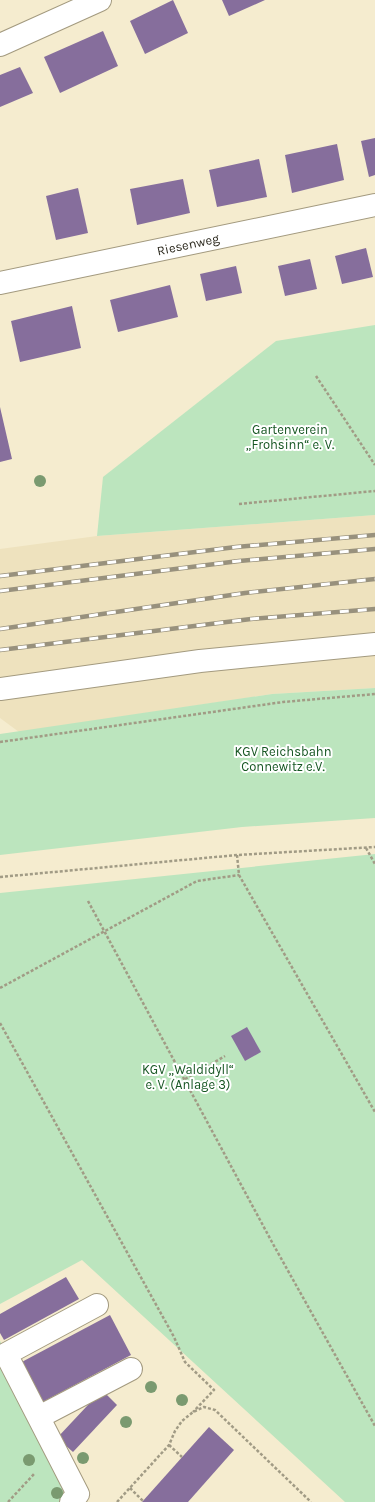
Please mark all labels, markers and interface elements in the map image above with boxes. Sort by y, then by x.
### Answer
street label: Riesenweg [156,230,221,258]
park label: Gartenverein „Frohsinn“ e. V. [246,422,334,452]
park label: KGV Reichsbahn Connewitz e.V. [234,744,332,774]
park label: KGV „Waldidyll“ e. V. (Anlage 3) [142,1062,234,1092]

